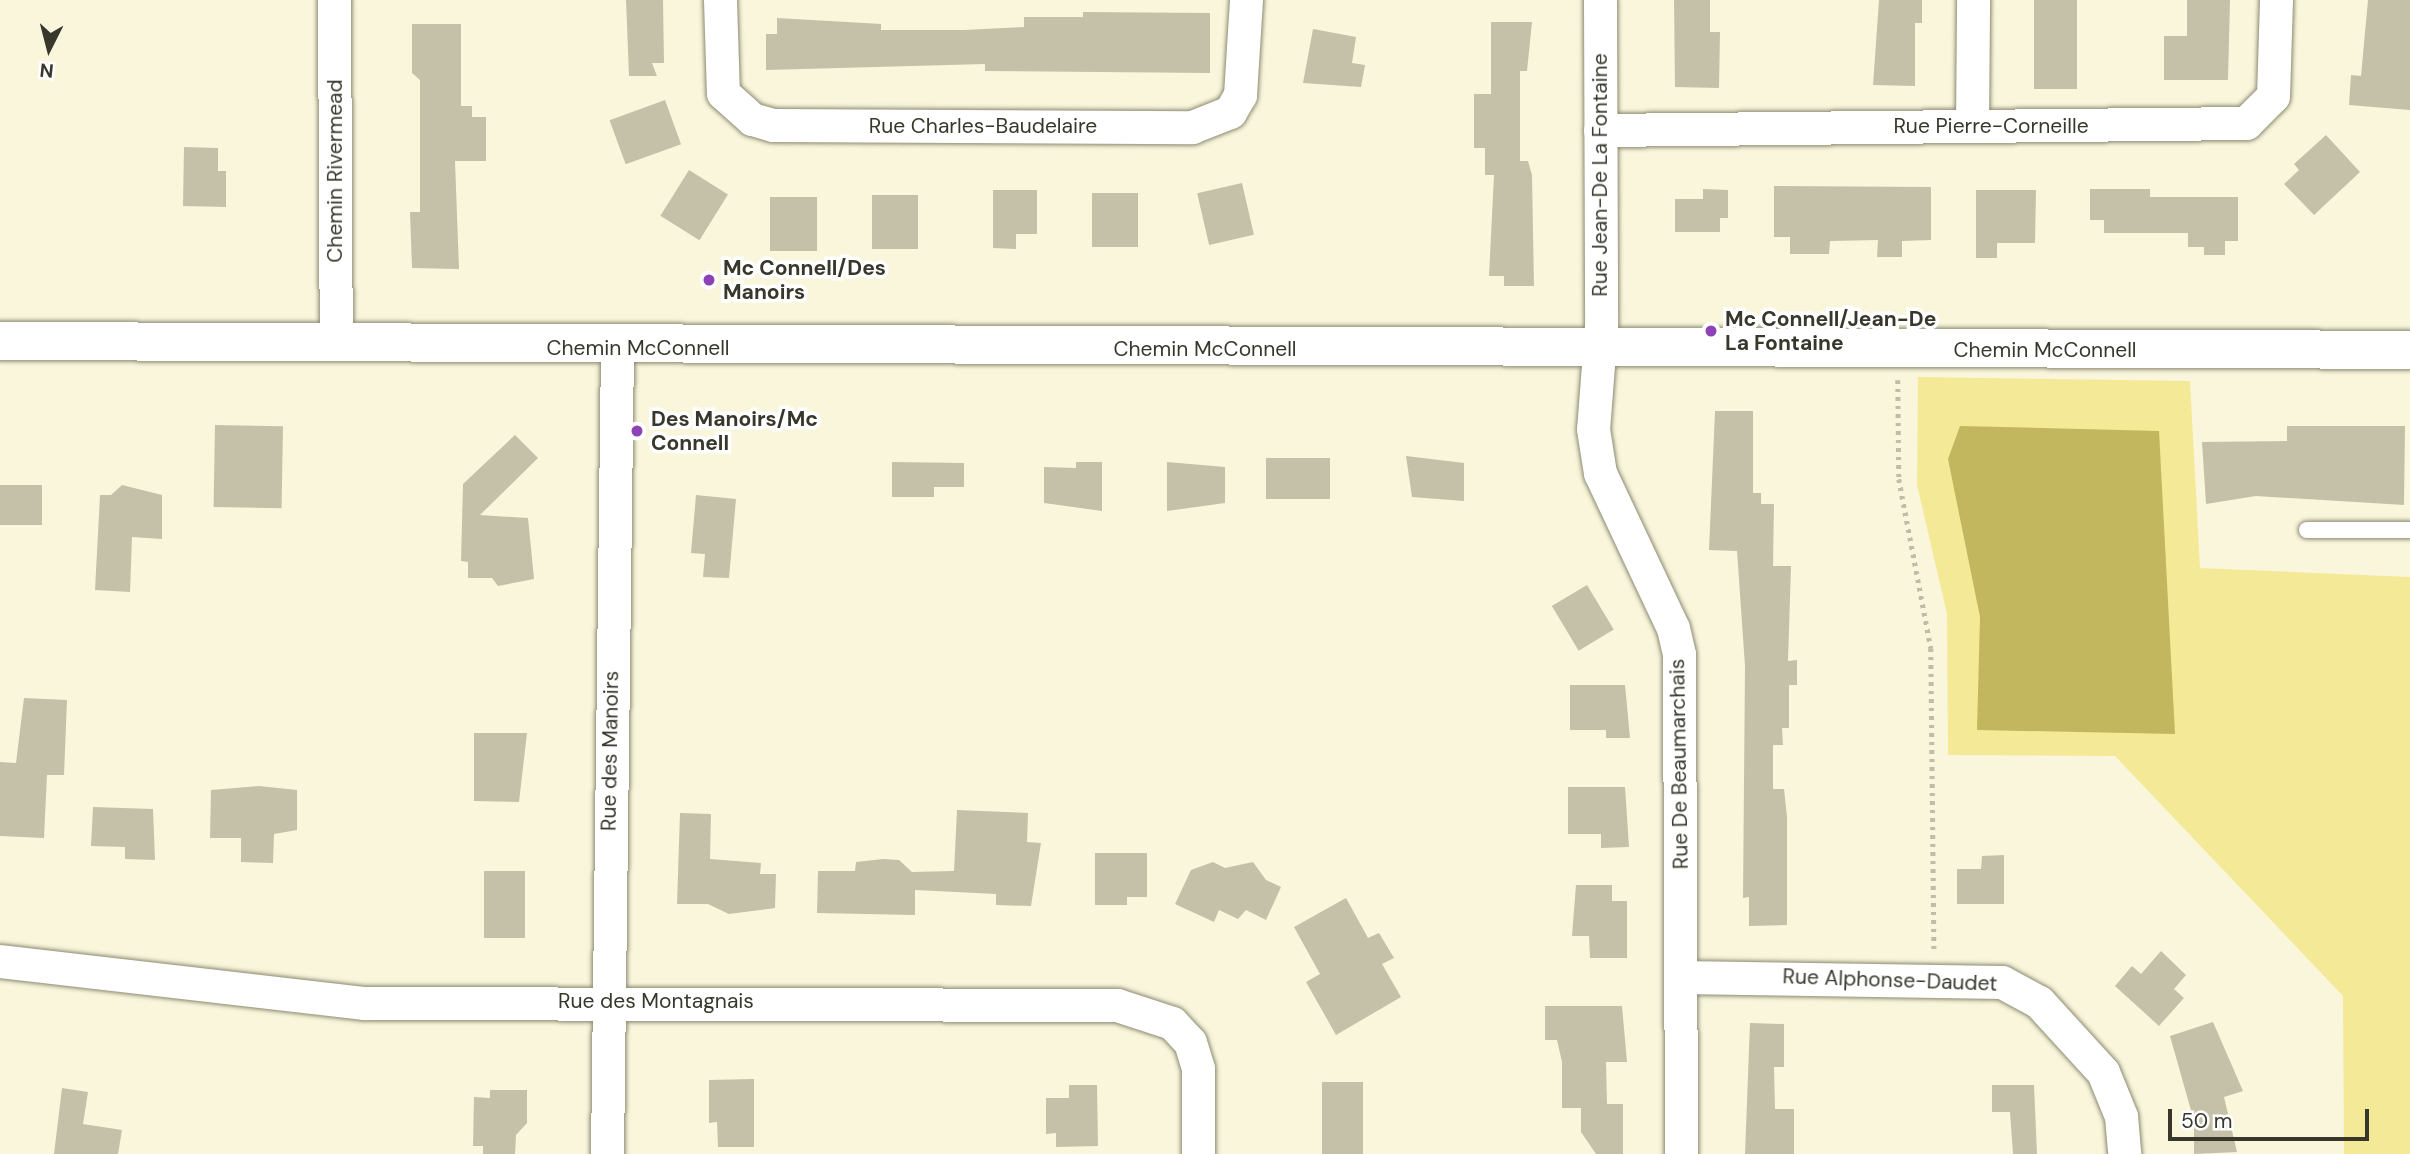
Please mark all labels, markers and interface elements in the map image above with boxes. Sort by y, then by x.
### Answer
north arrow [14,14,84,84]
street label: Rue Jean-De La Fontaine [1587,53,1613,297]
text: N [39,57,55,84]
street label: Chemin Rivermead [322,79,348,263]
street label: Rue Charles-Baudelaire [869,113,1097,139]
street label: Rue Pierre-Corneille [1893,113,2089,139]
place label: Mc Connell/Des Manoirs [723,255,886,305]
marker: Mc Connell/Des Manoirs [701,272,717,288]
place label: Mc Connell/Jean-De La Fontaine [1725,306,1936,356]
marker: Mc Connell/Jean-De La Fontaine [1703,323,1719,339]
street label: Chemin McConnell [546,335,730,361]
street label: Chemin McConnell [1113,336,1297,362]
street label: Chemin McConnell [1953,337,2137,363]
place label: Des Manoirs/Mc Connell [651,406,818,456]
marker: Des Manoirs/Mc Connell [629,423,645,439]
street label: Rue De Beaumarchais [1665,658,1693,870]
street label: Rue des Manoirs [596,671,624,831]
street label: Rue Alphonse-Daudet [1782,964,1998,996]
street label: Rue des Montagnais [558,988,754,1014]
scale bar [2172,1094,2373,1138]
text: 50 m [2181,1107,2232,1135]

